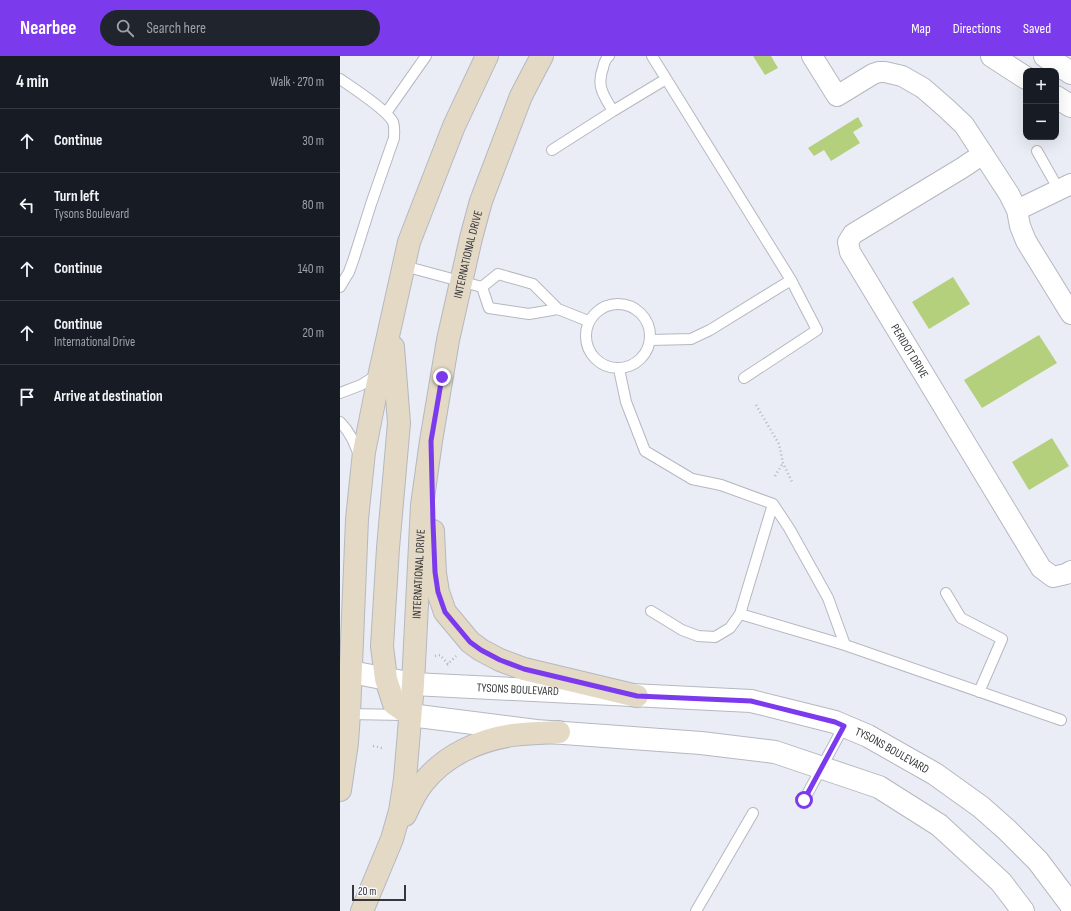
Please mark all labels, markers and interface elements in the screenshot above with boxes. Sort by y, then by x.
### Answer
search box [100,10,380,46]
text: Nearbee [20,17,76,40]
icon: search [114,17,136,39]
text: Search here [146,19,206,38]
text: Map [911,20,931,37]
text: Directions [953,20,1001,37]
text: Saved [1023,20,1051,37]
map controls [1023,68,1059,140]
button: + [1023,68,1059,104]
text: 4 min [16,72,49,92]
text: Walk · 270 m [270,74,324,90]
button: − [1023,104,1059,140]
icon: ahead [16,130,38,152]
text: Continue [54,131,103,150]
text: 30 m [302,133,324,149]
text: Turn left [54,187,99,206]
icon: left [16,194,38,216]
text: 80 m [302,197,324,213]
text: Tysons Boulevard [54,206,129,222]
street label: INTERNATIONAL DRIVE [450,209,486,300]
icon: ahead [16,258,38,280]
text: Continue [54,259,103,278]
text: 140 m [298,261,324,277]
text: Continue [54,315,103,334]
street label: PERIDOT DRIVE [888,321,932,381]
icon: ahead [16,322,38,344]
text: 20 m [302,325,324,341]
text: International Drive [54,334,135,350]
route end [433,368,451,386]
icon: arrive [16,386,38,408]
text: Arrive at destination [54,387,163,406]
street label: INTERNATIONAL DRIVE [409,529,428,619]
street label: TYSONS BOULEVARD [476,680,559,699]
street label: TYSONS BOULEVARD [853,724,932,777]
route start [795,791,813,809]
scale bar [352,883,406,902]
text: 20 m [358,885,376,898]

